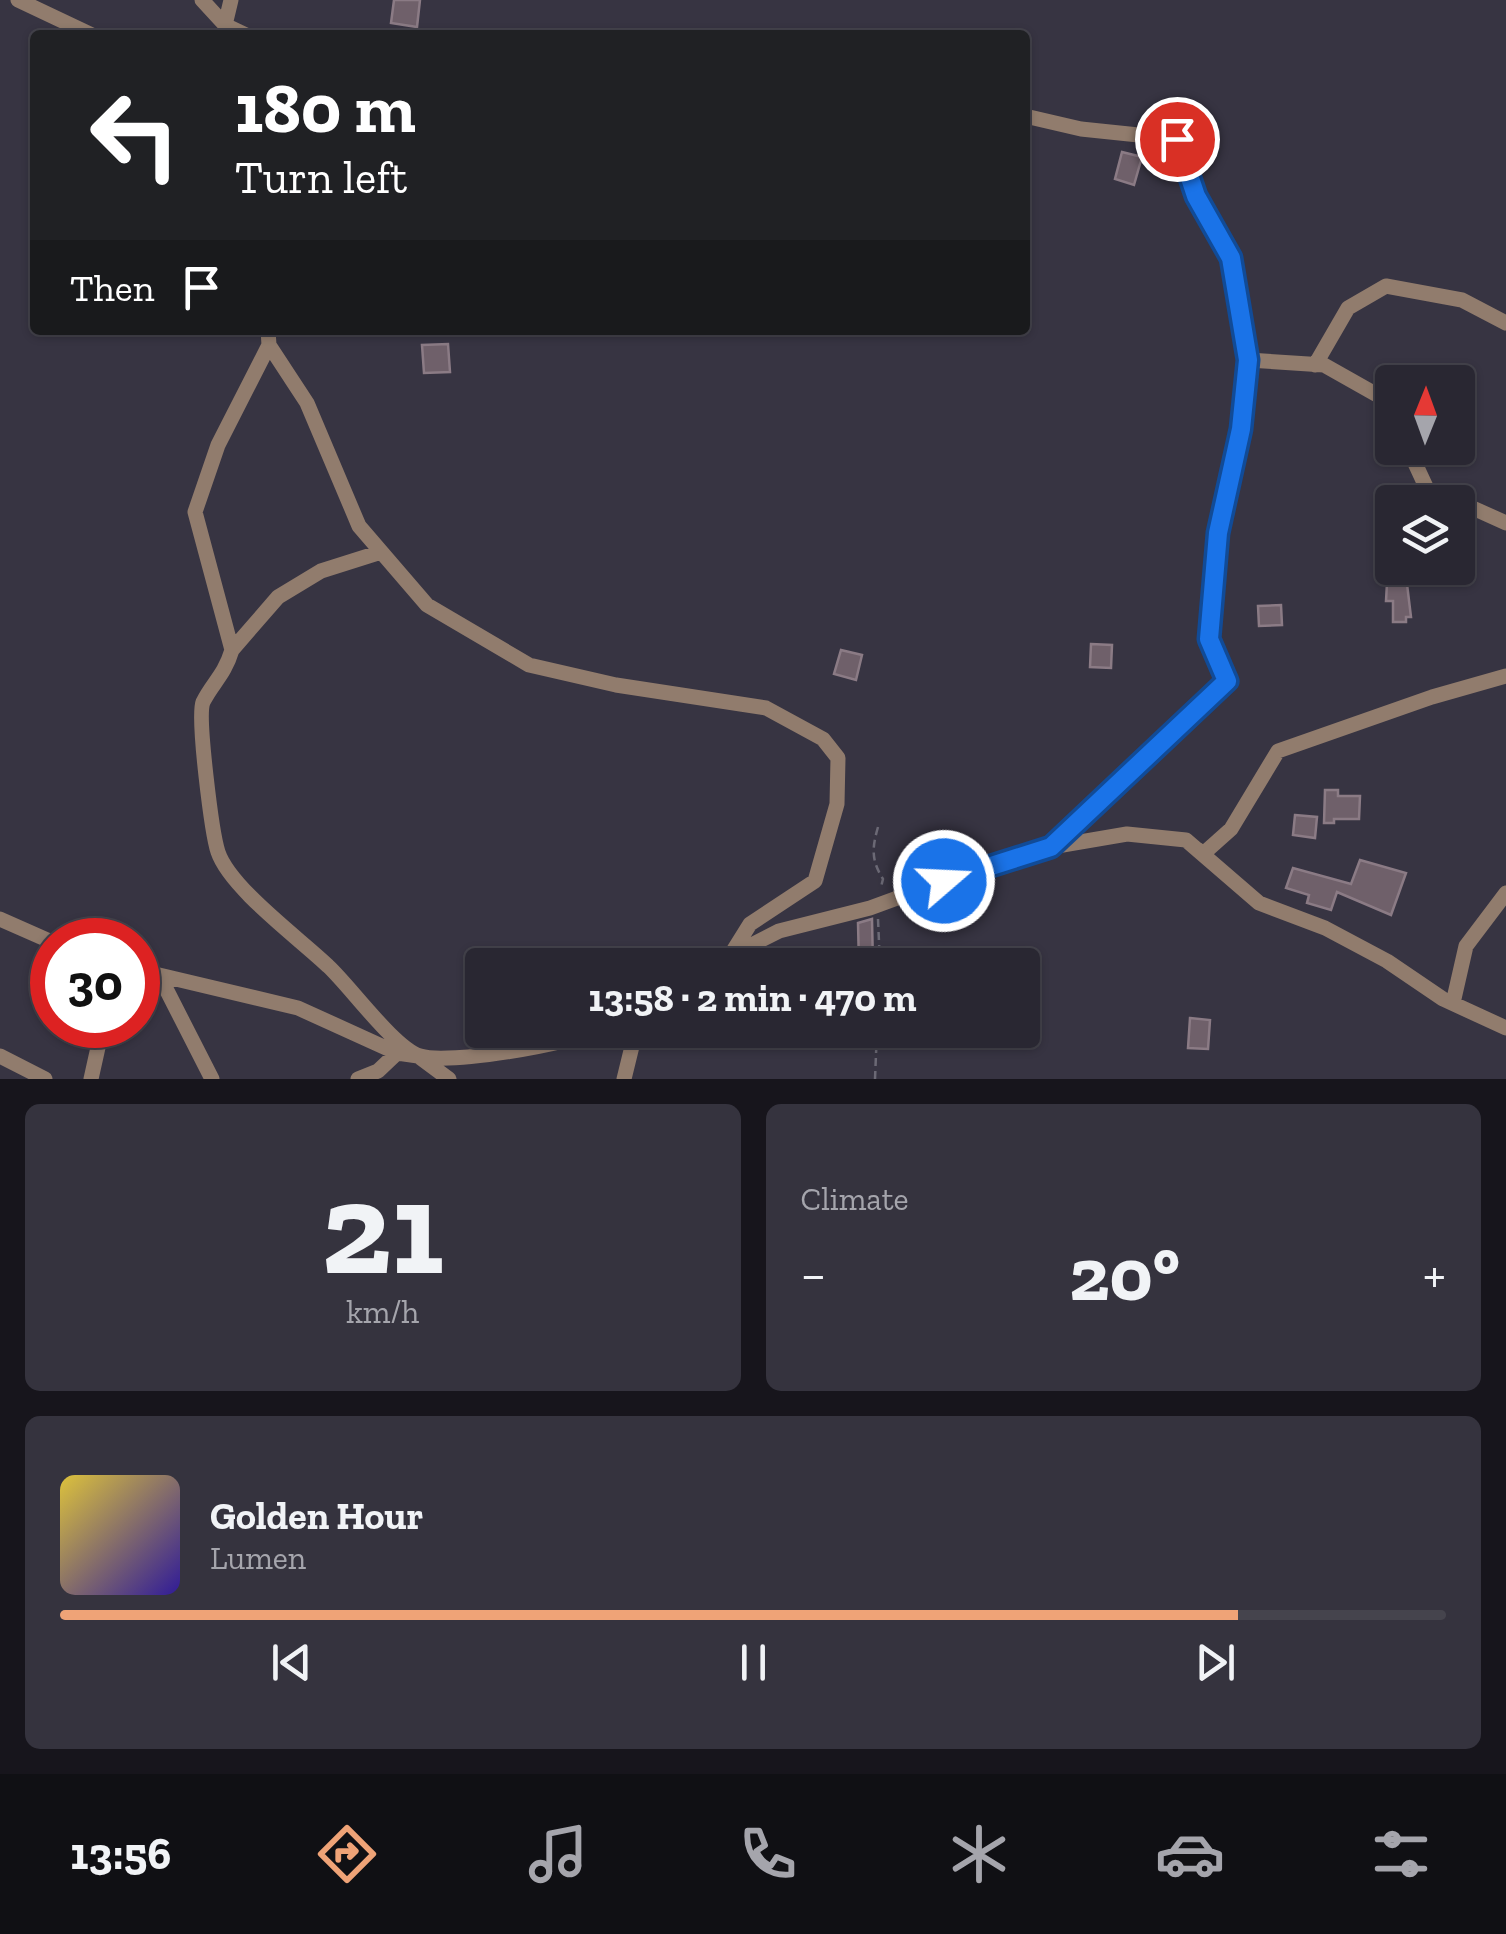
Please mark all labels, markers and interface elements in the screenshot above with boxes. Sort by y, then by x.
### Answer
text: 180 m [235,66,416,150]
icon: left [70,70,200,200]
pin [1135,97,1220,182]
icon: arrive [1150,112,1205,167]
text: Turn left [235,151,407,205]
icon: arrive [174,260,229,315]
text: Then [70,265,154,311]
north arrow [1375,365,1475,465]
map controls [1375,365,1475,585]
button: layers [1375,485,1475,585]
position arrow [892,829,996,933]
speed limit sign: 30 [30,918,160,1048]
text: 13:58 · 2 min · 470 m [589,975,916,1021]
text: 21 [322,1150,444,1306]
text: Climate [801,1180,909,1218]
text: 20° [1069,1229,1180,1319]
text: − [801,1241,826,1307]
text: + [1423,1241,1446,1307]
text: km/h [346,1293,419,1331]
text: Golden Hour [210,1493,423,1539]
text: Lumen [210,1539,306,1577]
icon: previous [264,1635,319,1690]
icon: pause [726,1635,781,1690]
icon: next [1188,1635,1243,1690]
icon: directions [312,1819,382,1889]
icon: music [523,1819,593,1889]
icon: phone [733,1819,803,1889]
icon: climate [944,1819,1014,1889]
icon: car [1155,1819,1225,1889]
icon: filters [1366,1819,1436,1889]
text: 13:56 [70,1827,171,1881]

